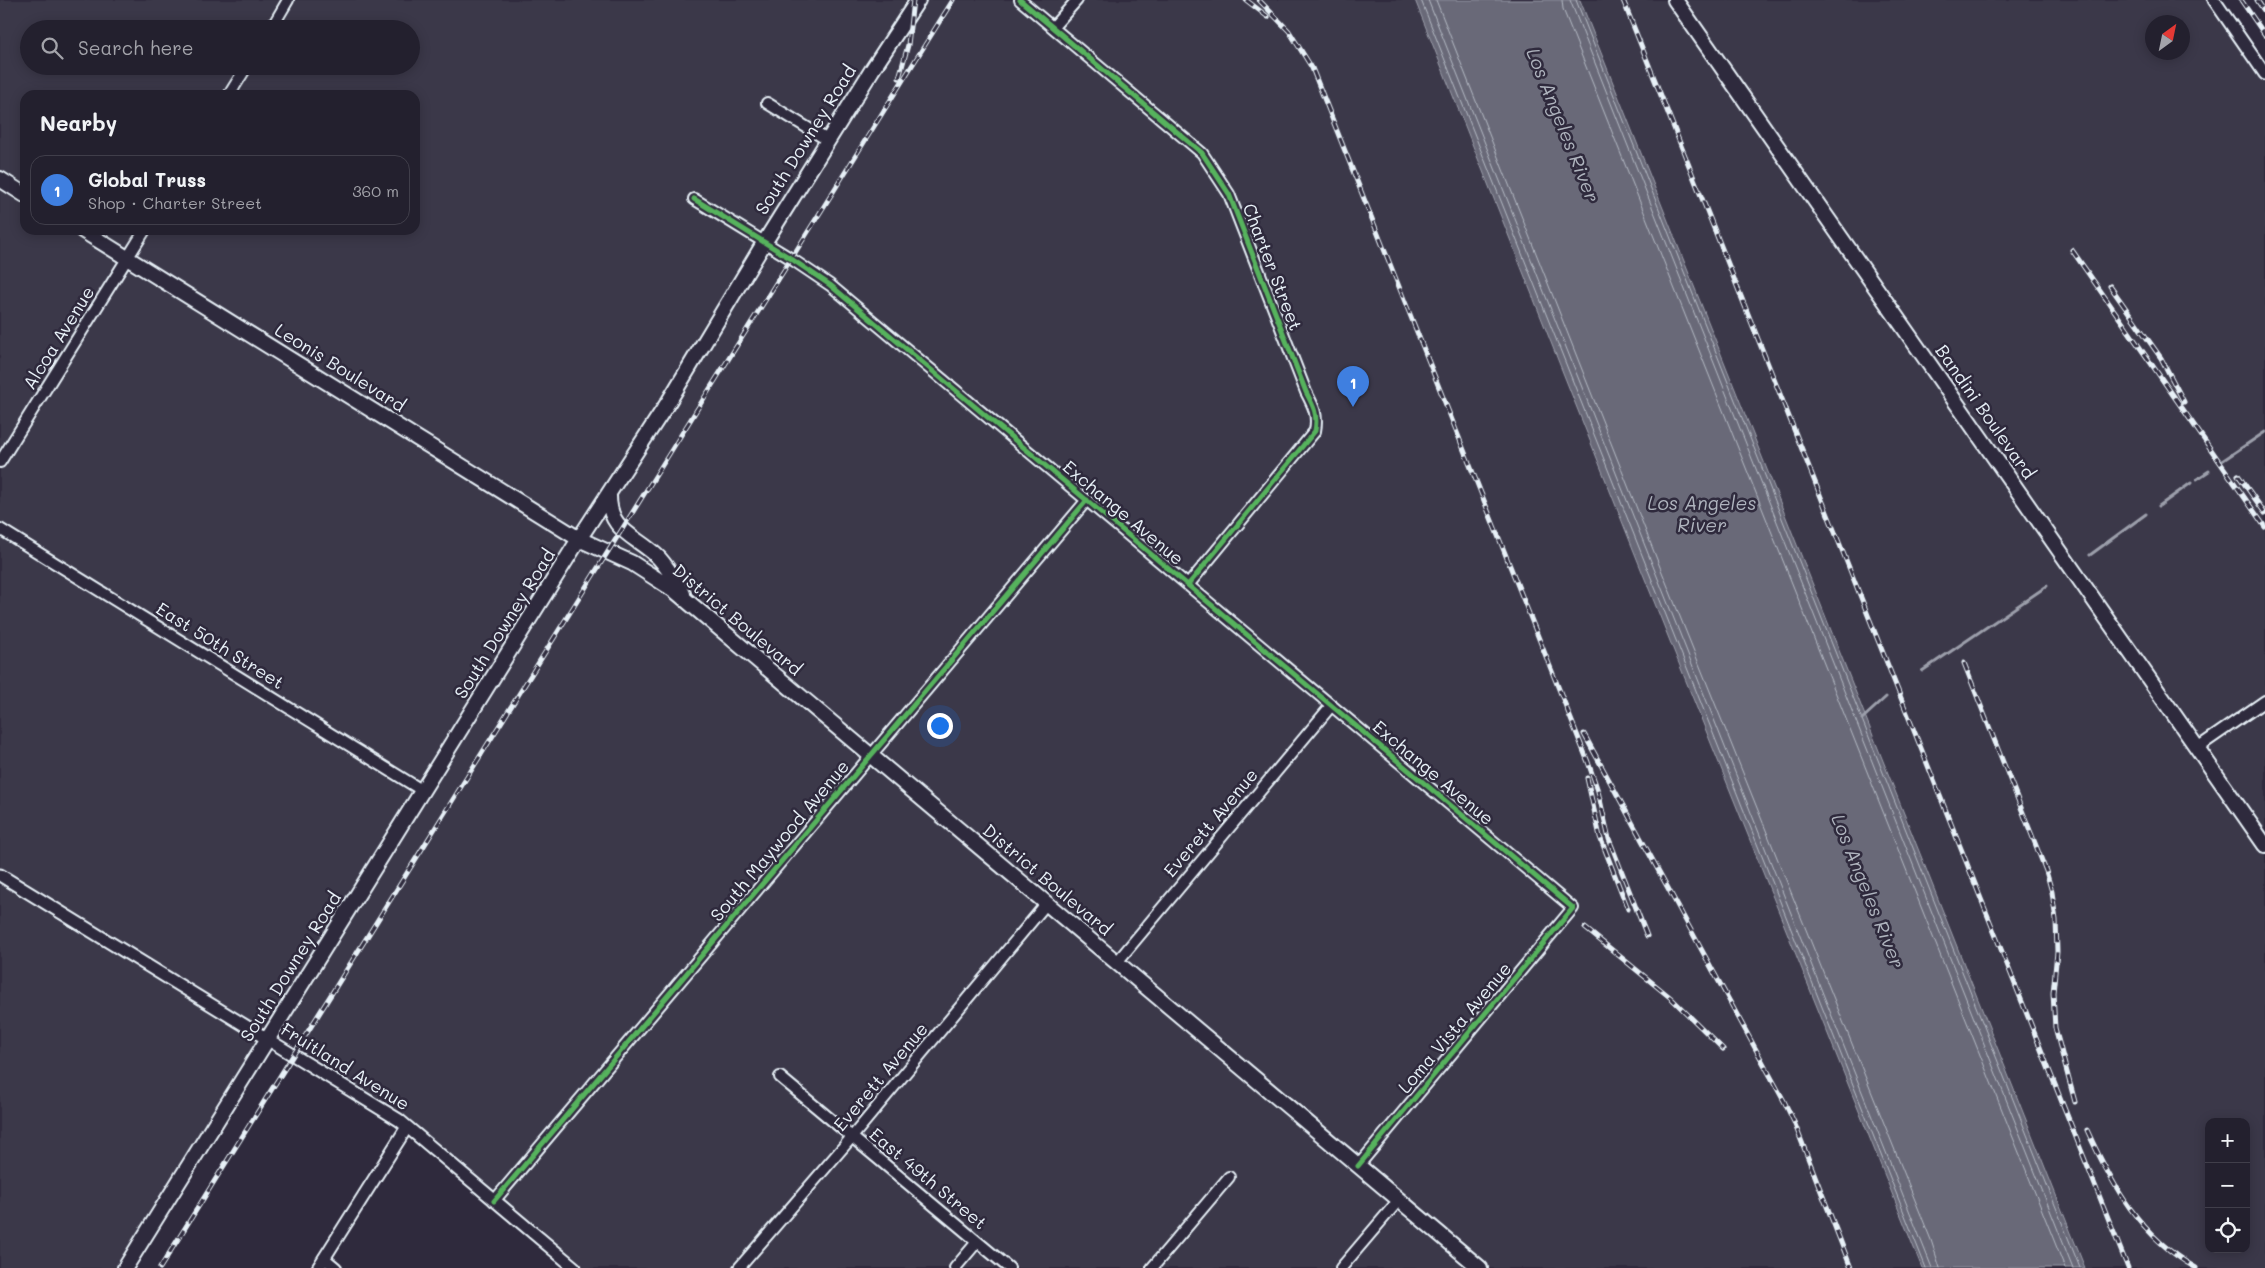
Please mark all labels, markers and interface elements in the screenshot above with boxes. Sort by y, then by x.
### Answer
north arrow [2145,15,2190,60]
search box [20,20,420,75]
icon: search [38,34,66,62]
text: Search here [78,35,194,60]
water label: Los Angeles River [1521,44,1606,206]
street label: South Downey Road [749,60,861,219]
text: Nearby [40,109,117,136]
text: Global Truss [88,167,206,192]
text: 1 [53,180,61,201]
text: 360 m [352,180,399,201]
text: Shop · Charter Street [88,192,262,213]
street label: Charter Street [1238,200,1308,334]
street label: Alcoa Avenue [17,281,99,394]
street label: Leonis Boulevard [271,317,410,417]
street label: Bandini Boulevard [1930,339,2041,483]
pin: 1 [1337,366,1369,407]
street label: Exchange Avenue [1058,455,1189,570]
water label: Los Angeles River [1648,490,1756,537]
street label: South Downey Road [448,544,560,703]
street label: District Boulevard [668,558,807,680]
street label: East 50th Street [152,596,289,694]
your location [927,713,953,739]
street label: Exchange Avenue [1368,715,1499,830]
street label: South Maywood Avenue [704,754,854,926]
street label: Everett Avenue [1158,763,1263,882]
water label: Los Angeles River [1826,810,1911,972]
street label: District Boulevard [978,818,1117,940]
street label: South Downey Road [234,887,346,1046]
street label: Loma Vista Avenue [1392,957,1516,1098]
street label: Fruitland Avenue [277,1017,414,1115]
street label: Everett Avenue [828,1017,933,1136]
map controls [2205,1118,2250,1253]
button: + [2205,1118,2250,1163]
street label: East 49th Street [865,1122,992,1234]
button: − [2205,1163,2250,1208]
button: locate [2205,1208,2250,1253]

